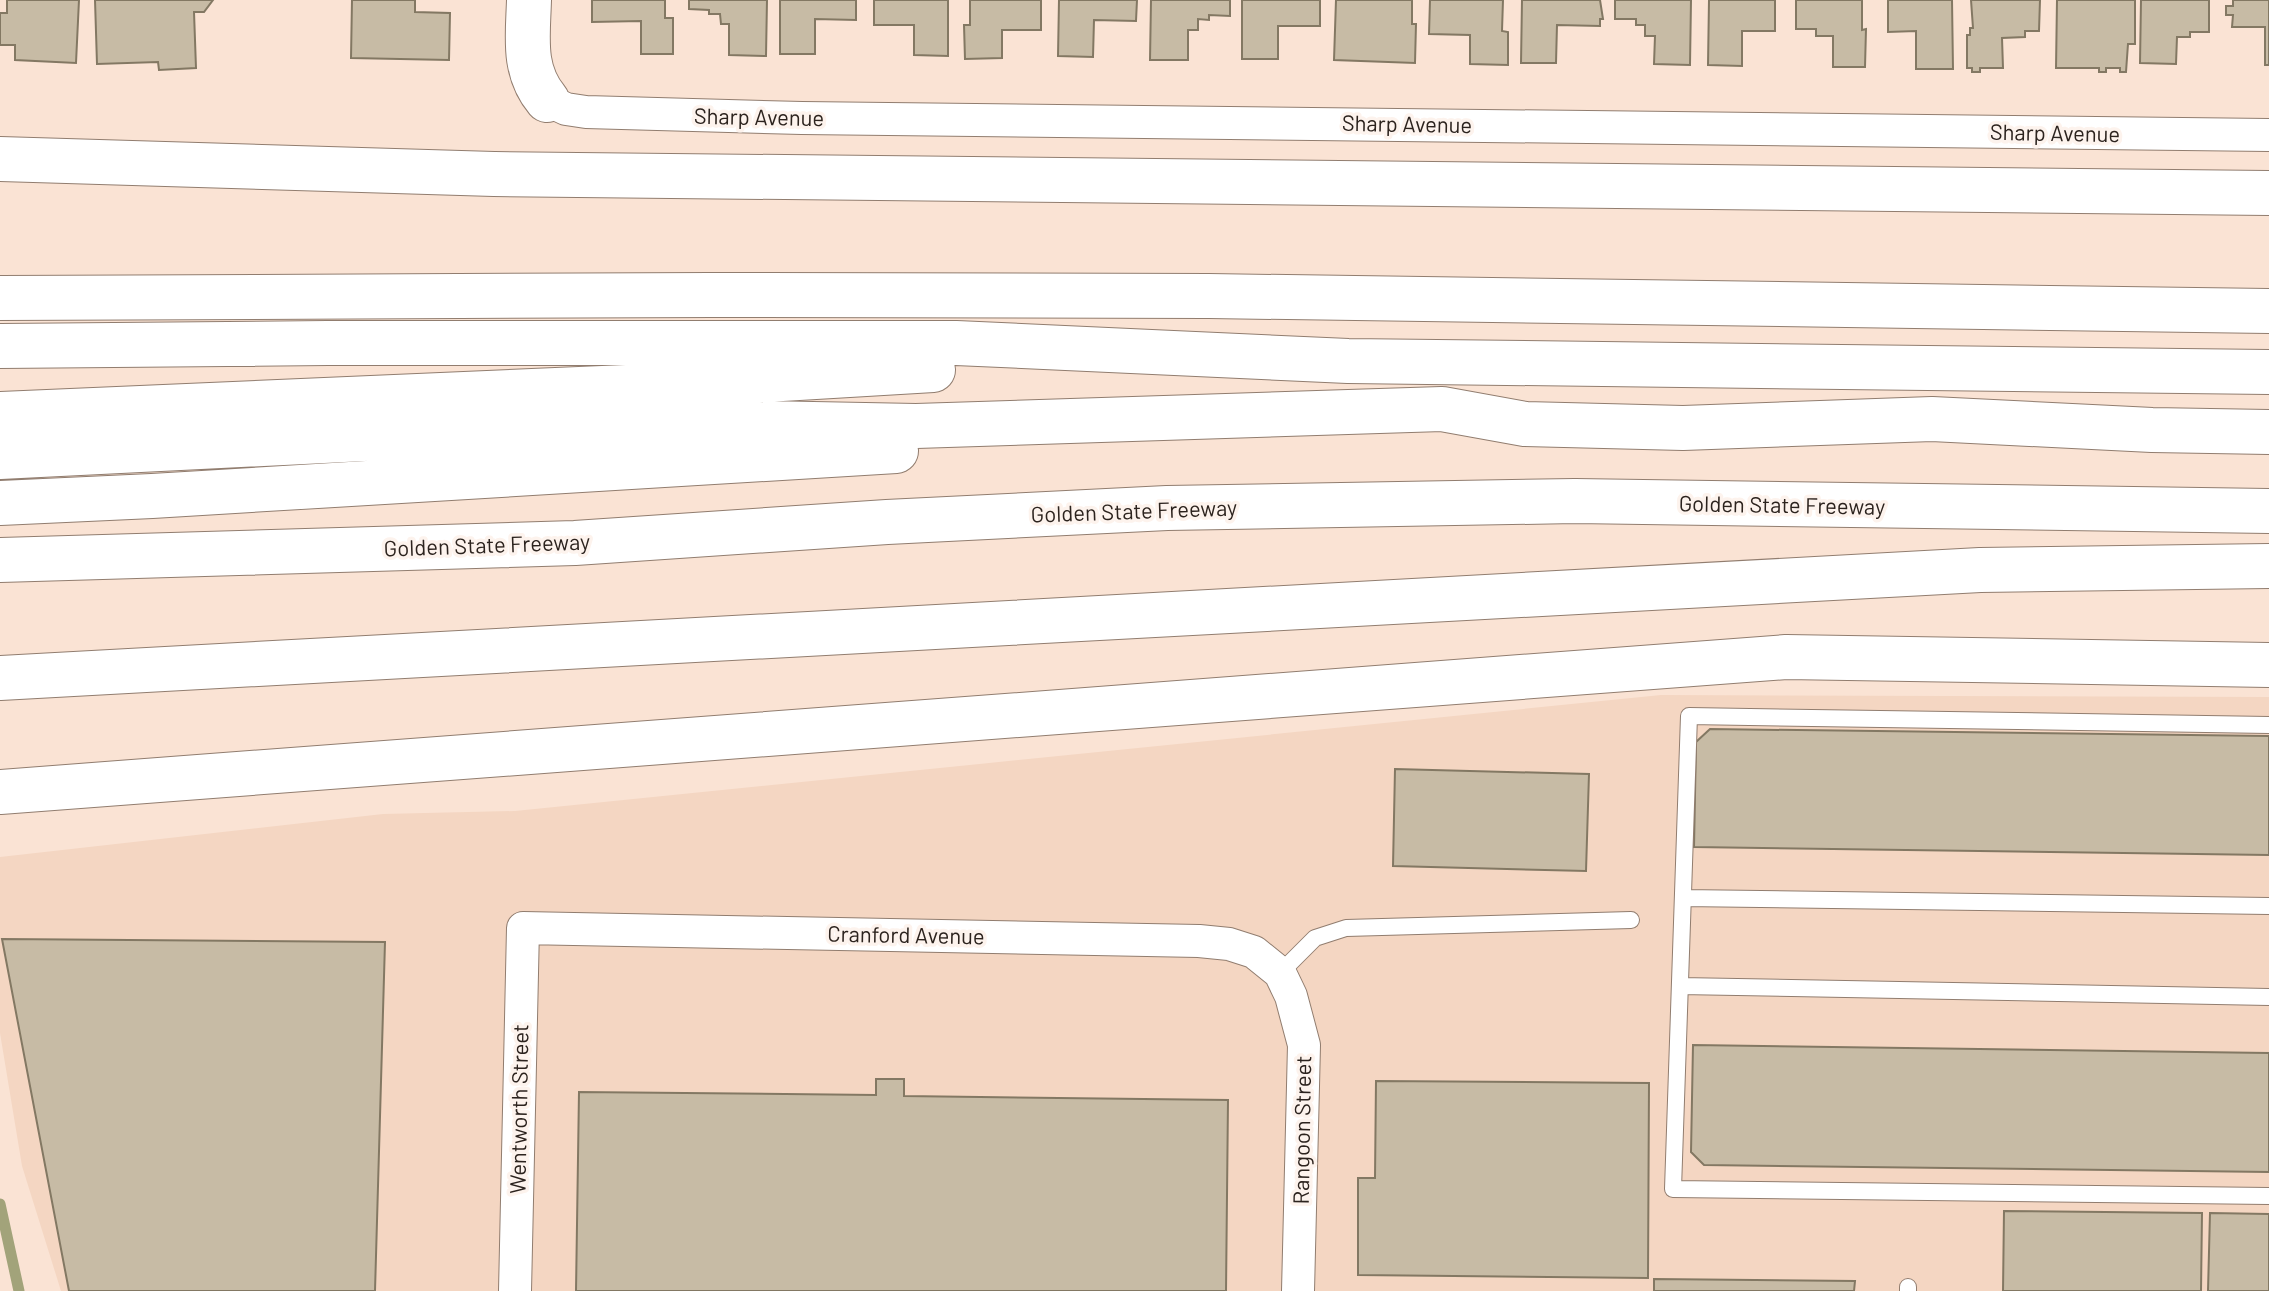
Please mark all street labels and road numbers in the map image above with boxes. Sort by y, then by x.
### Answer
street label: Sharp Avenue [694,102,824,130]
street label: Sharp Avenue [1342,109,1472,137]
street label: Sharp Avenue [1990,118,2120,146]
street label: Golden State Freeway [1679,489,1885,519]
street label: Golden State Freeway [1030,493,1238,527]
street label: Golden State Freeway [383,527,591,561]
street label: Cranford Avenue [827,920,985,948]
street label: Wentworth Street [504,1024,532,1194]
street label: Rangoon Street [1287,1055,1315,1205]

